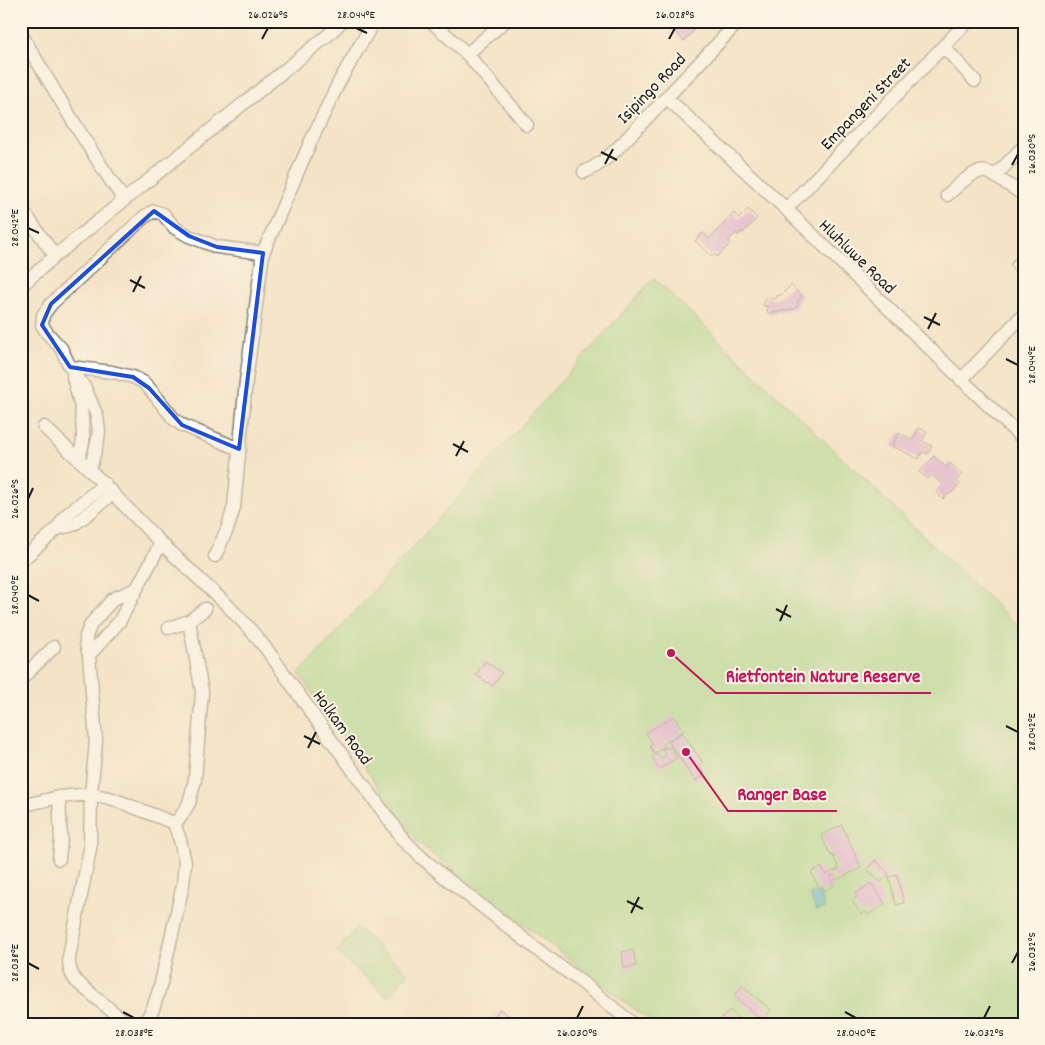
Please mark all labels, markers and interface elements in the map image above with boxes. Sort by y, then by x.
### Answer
text: 26.026°S [248,7,288,24]
text: 28.044°E [337,7,375,24]
text: 26.028°S [656,7,694,24]
street label: Isipingo Road [613,49,693,131]
street label: Empangeni Street [816,52,918,157]
text: 26.030°S [1024,134,1041,174]
text: 28.042°E [7,208,24,247]
street label: Hluhluwe Road [812,214,900,301]
text: 28.044°E [1024,346,1041,384]
text: 26.026°S [7,479,24,519]
text: 28.040°E [7,575,24,615]
callout: Rietfontein Nature Reserve [716,659,931,693]
text: Rietfontein Nature Reserve [726,665,920,692]
street label: Holkam Road [305,686,377,771]
text: 28.042°E [1024,712,1041,751]
callout: Ranger Base [728,777,837,811]
text: Ranger Base [737,783,827,810]
text: 26.032°S [1024,932,1041,972]
text: 28.038°E [7,943,24,982]
text: 28.038°E [115,1025,154,1042]
text: 26.030°S [557,1025,597,1042]
text: 28.040°E [836,1025,876,1042]
text: 26.032°S [964,1025,1004,1042]

